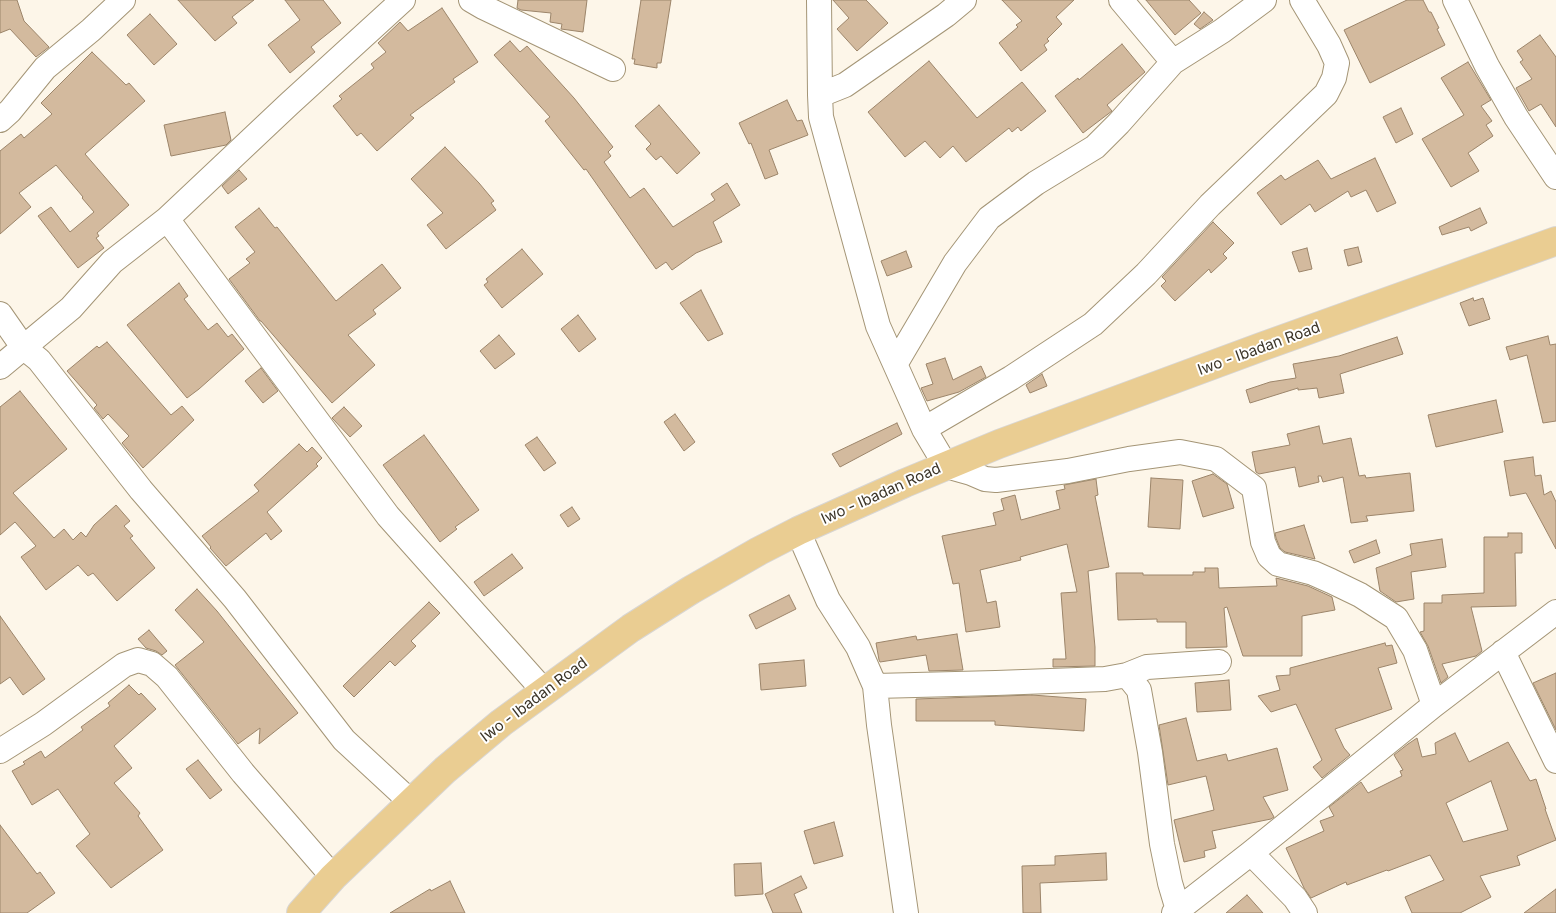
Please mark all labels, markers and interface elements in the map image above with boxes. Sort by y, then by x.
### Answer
street label: Iwo - Ibadan Road [1195,318,1323,380]
street label: Iwo - Ibadan Road [818,460,944,528]
street label: Iwo - Ibadan Road [477,654,591,746]

